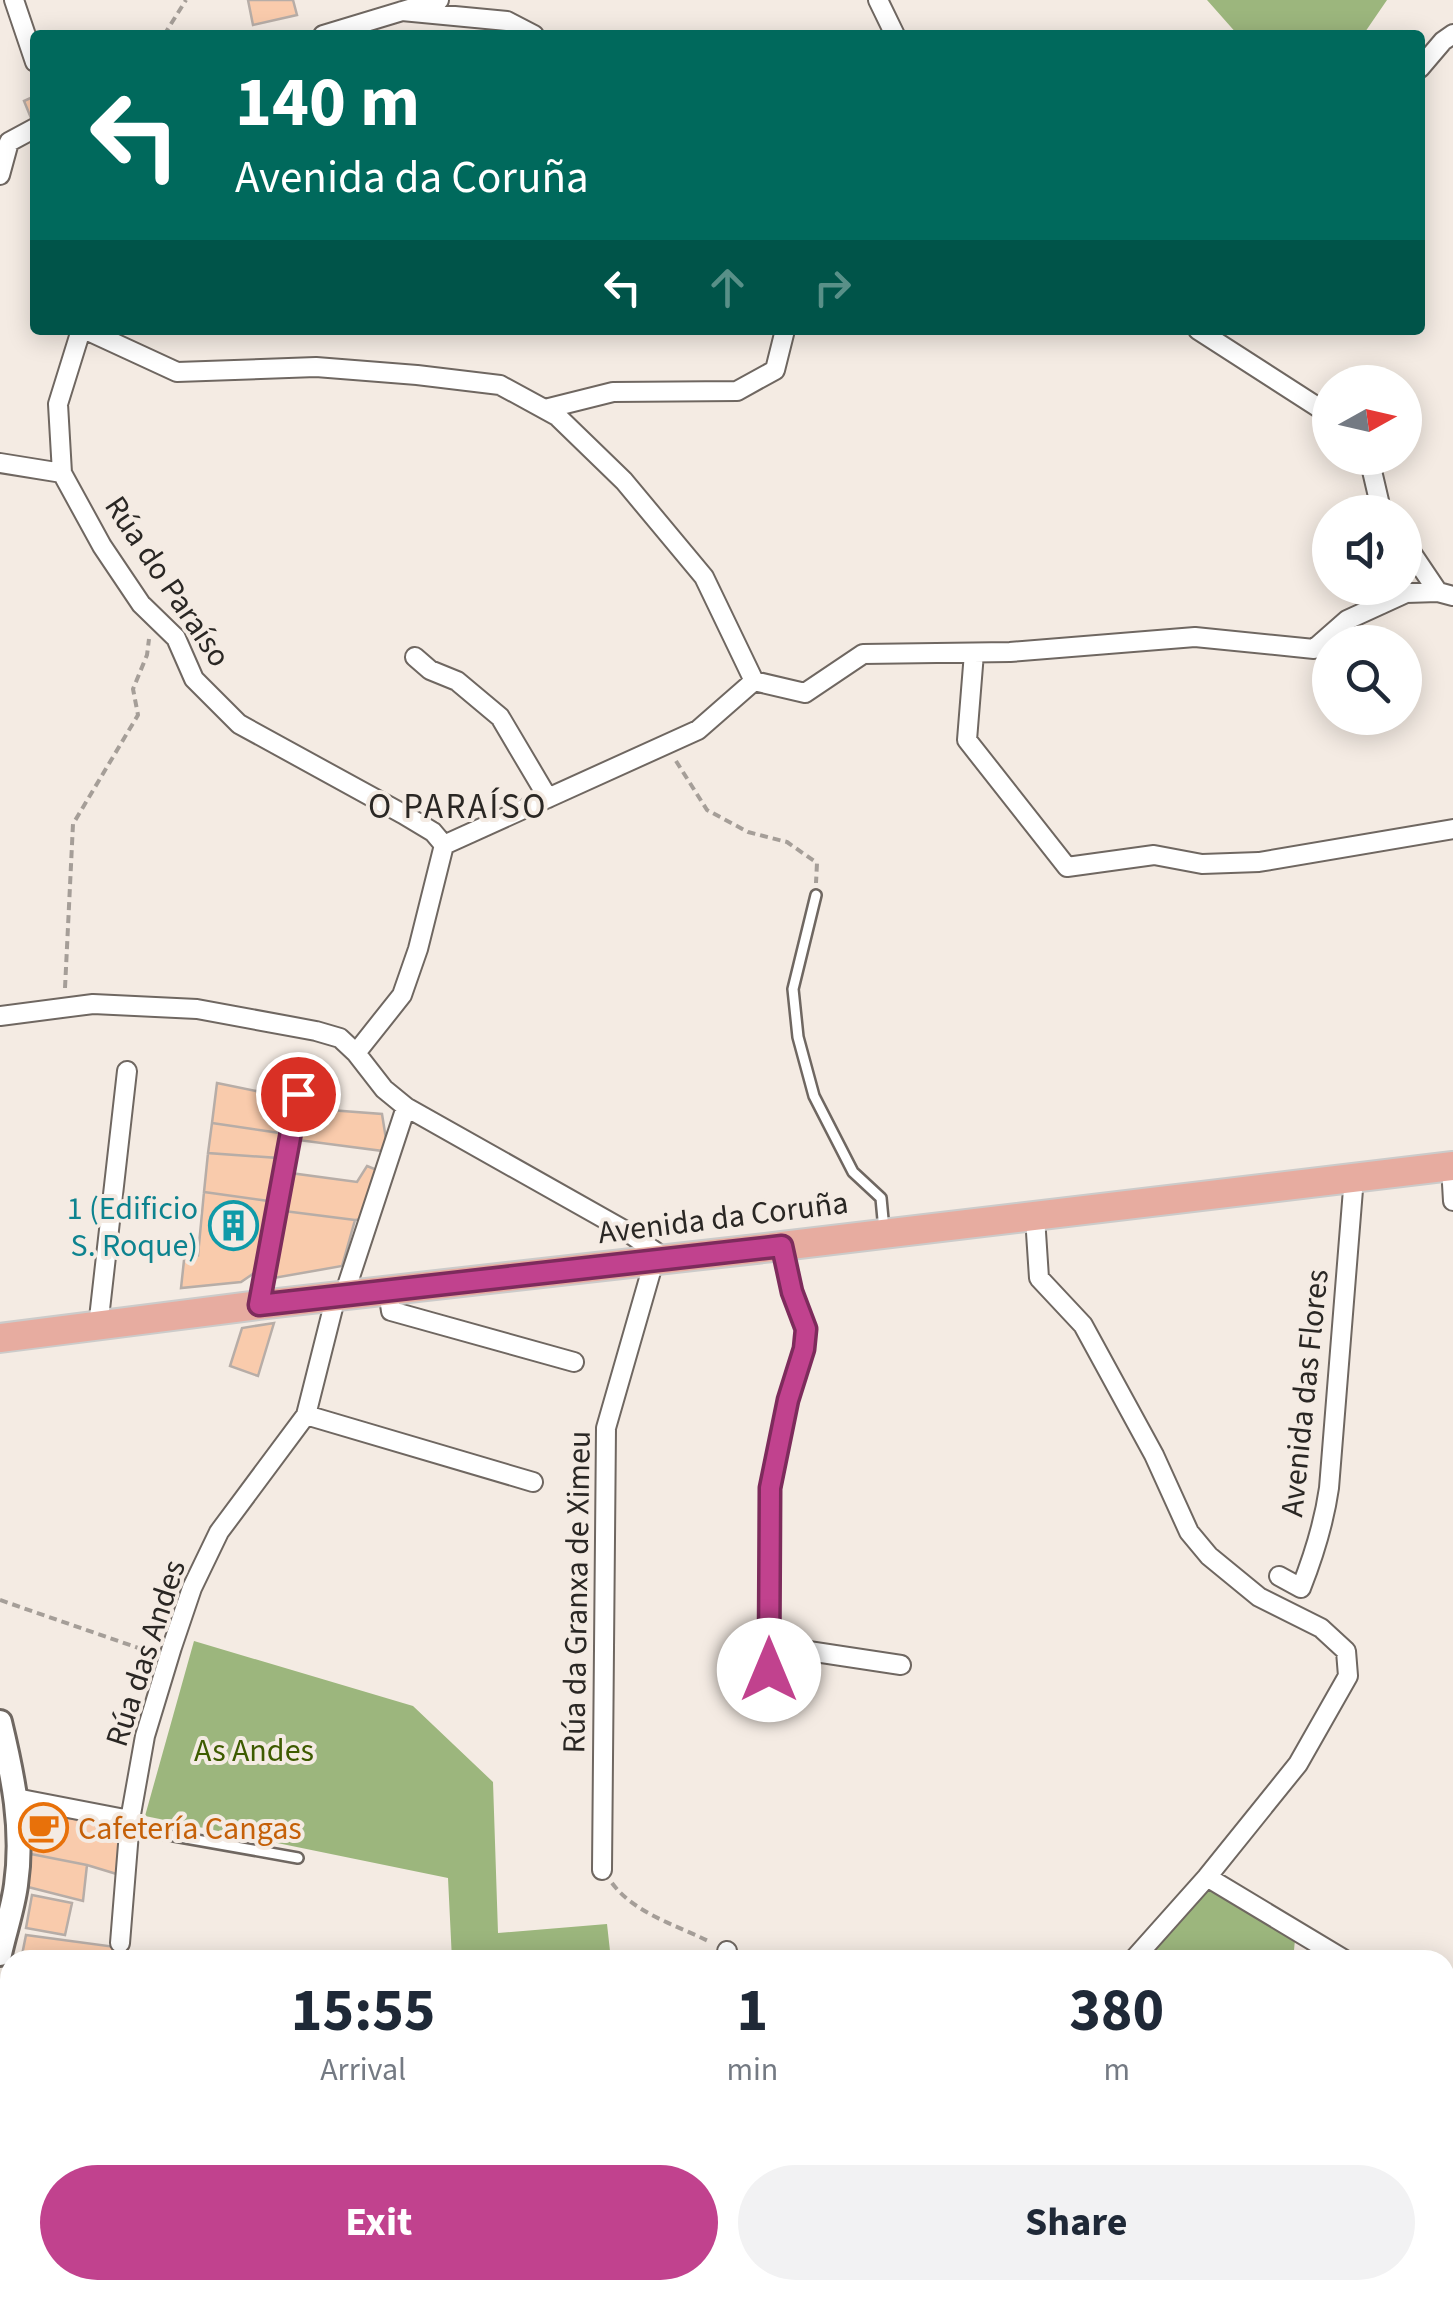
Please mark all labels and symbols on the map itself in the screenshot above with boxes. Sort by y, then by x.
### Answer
north arrow [1312,365,1422,475]
street label: Rúa do Paraíso [93,487,241,676]
district label: O PARAÍSO [368,782,548,832]
pin [256,1052,341,1137]
street label: Avenida da Coruña [595,1180,851,1256]
place label: 1 (Edificio S. Roque) [67,1186,198,1269]
building icon: 1 (Edificio S. Roque) [207,1200,259,1252]
street label: Avenida das Flores [1269,1267,1341,1519]
street label: Rúa da Granxa de Ximeu [551,1430,603,1754]
street label: Rúa das Andes [94,1554,198,1753]
position arrow [717,1618,821,1722]
park label: As Andes [194,1728,314,1774]
cafe icon: Cafetería Cangas [17,1802,69,1854]
place label: Cafetería Cangas [78,1806,302,1852]

